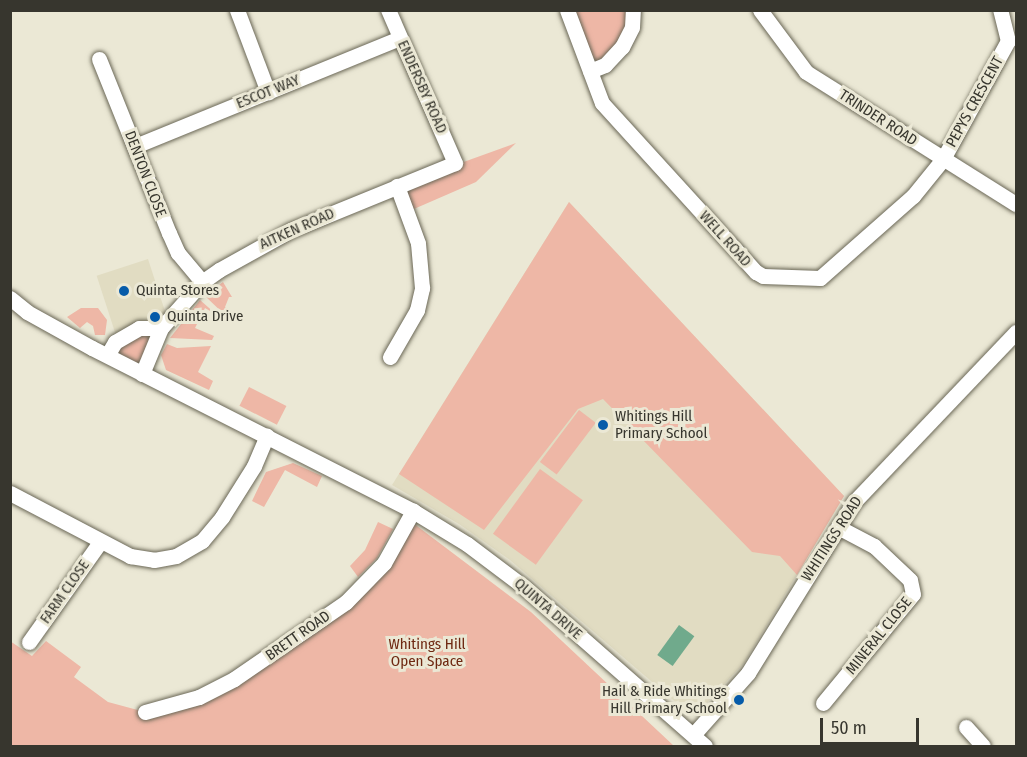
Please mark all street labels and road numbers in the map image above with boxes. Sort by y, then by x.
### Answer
street label: ENDERSBY ROAD [393,38,451,136]
street label: PEPYS CRESCENT [943,53,1007,151]
street label: ESCOT WAY [234,71,302,113]
street label: TRINDER ROAD [836,86,920,150]
street label: DENTON CLOSE [120,128,170,220]
street label: AITKEN ROAD [257,204,337,254]
street label: WELL ROAD [695,207,755,271]
street label: WHITINGS ROAD [798,493,866,585]
street label: FARM CLOSE [37,557,93,627]
street label: QUINTA DRIVE [510,575,586,643]
street label: MINERAL CLOSE [842,594,916,678]
street label: BRETT ROAD [262,607,334,665]

